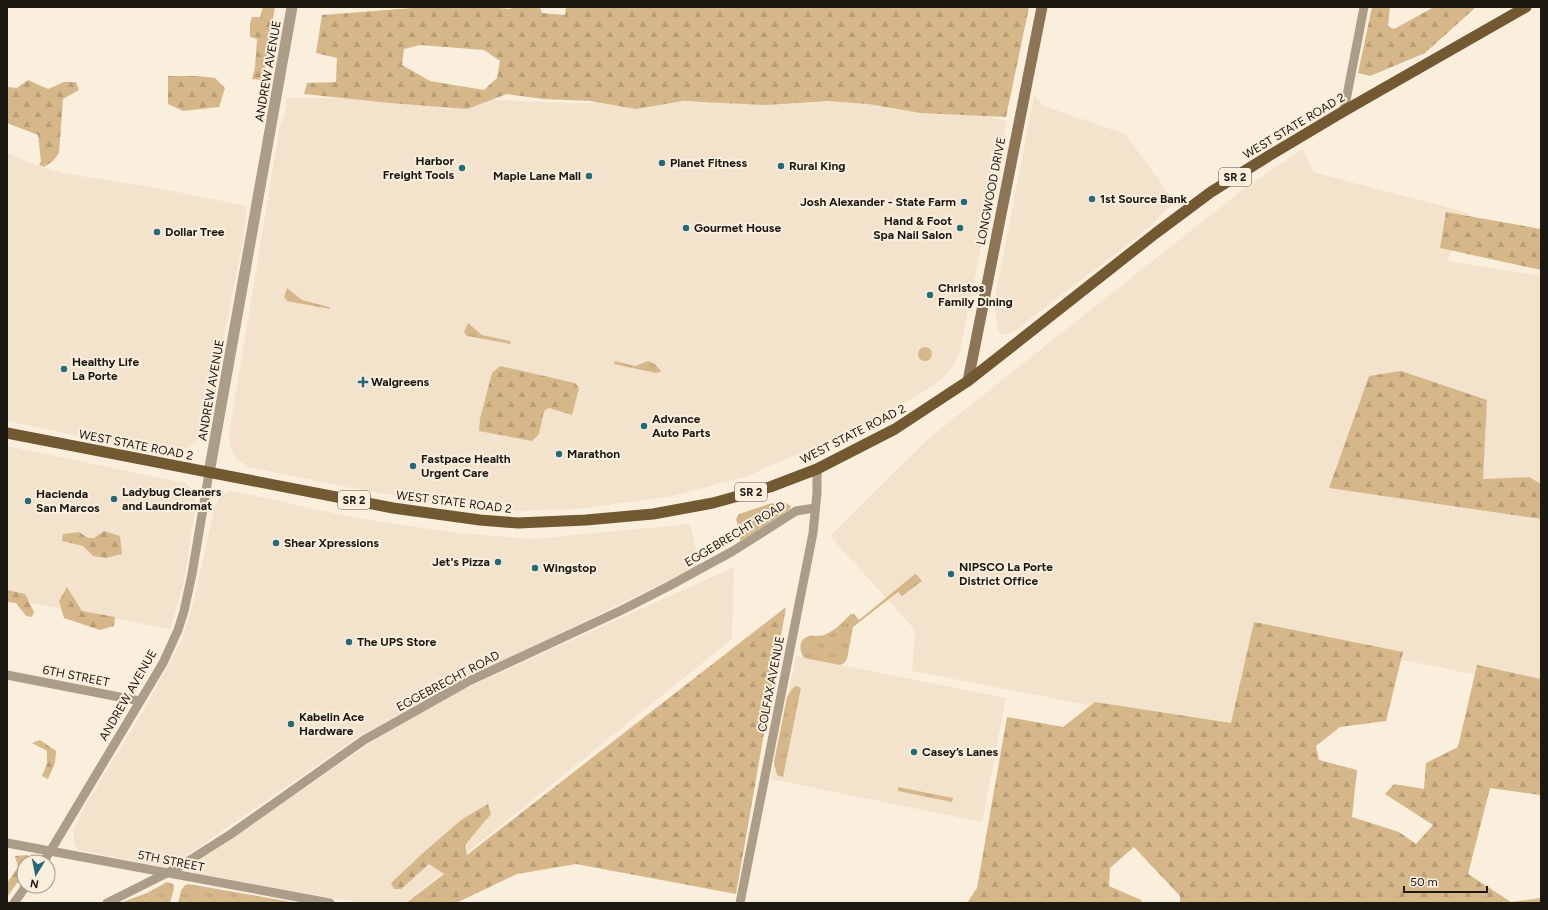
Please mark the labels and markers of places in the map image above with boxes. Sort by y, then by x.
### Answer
place label: Harbor Freight Tools [383,154,454,182]
place label: Planet Fitness [670,156,747,170]
marker: Planet Fitness [657,158,667,168]
place label: Rural King [789,159,845,173]
marker: Rural King [776,161,786,171]
marker: Harbor Freight Tools [457,163,467,173]
place label: Maple Lane Mall [493,169,581,183]
marker: Maple Lane Mall [584,171,594,181]
place label: 1st Source Bank [1100,192,1188,206]
marker: 1st Source Bank [1087,194,1097,204]
place label: Josh Alexander - State Farm [800,195,956,209]
marker: Josh Alexander - State Farm [959,197,969,207]
place label: Hand & Foot Spa Nail Salon [873,214,952,242]
place label: Gourmet House [694,221,781,235]
marker: Gourmet House [681,223,691,233]
marker: Hand & Foot Spa Nail Salon [955,223,965,233]
place label: Dollar Tree [165,225,225,239]
marker: Dollar Tree [152,227,162,237]
place label: Christos Family Dining [938,281,1013,309]
marker: Christos Family Dining [925,290,935,300]
place label: Healthy Life La Porte [72,355,139,383]
marker: Healthy Life La Porte [59,364,69,374]
place label: Walgreens [371,375,430,389]
marker: Walgreens [358,377,368,387]
place label: Advance Auto Parts [652,412,711,440]
marker: Advance Auto Parts [639,421,649,431]
place label: Marathon [567,447,620,461]
marker: Marathon [554,449,564,459]
place label: Fastpace Health Urgent Care [421,452,511,480]
marker: Fastpace Health Urgent Care [408,461,418,471]
place label: Ladybug Cleaners and Laundromat [122,485,222,513]
place label: Hacienda San Marcos [36,487,100,515]
marker: Ladybug Cleaners and Laundromat [109,494,119,504]
marker: Hacienda San Marcos [23,496,33,506]
place label: Shear Xpressions [284,536,379,550]
marker: Shear Xpressions [271,538,281,548]
place label: Jet's Pizza [432,555,490,569]
marker: Jet's Pizza [493,557,503,567]
place label: NIPSCO La Porte District Office [959,560,1053,588]
place label: Wingstop [543,561,597,575]
marker: Wingstop [530,563,540,573]
marker: NIPSCO La Porte District Office [946,569,956,579]
place label: The UPS Store [357,635,437,649]
marker: The UPS Store [344,637,354,647]
place label: Kabelin Ace Hardware [299,710,365,738]
marker: Kabelin Ace Hardware [286,719,296,729]
place label: Casey’s Lanes [922,745,999,759]
marker: Casey’s Lanes [909,747,919,757]

